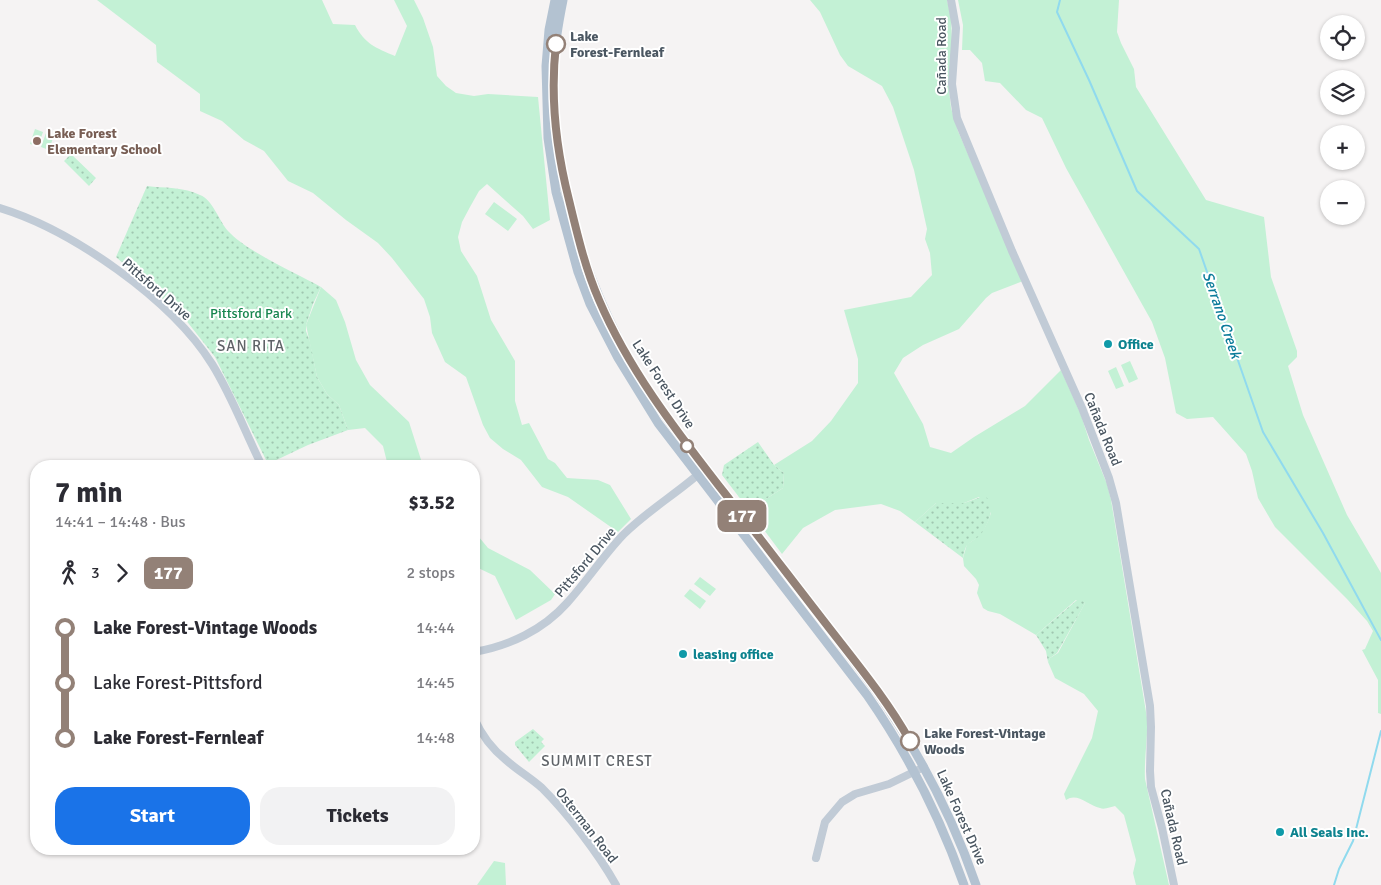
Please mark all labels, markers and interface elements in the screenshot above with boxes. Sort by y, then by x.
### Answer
map controls [1320,15,1365,225]
button: locate [1320,15,1365,60]
street label: Cañada Road [933,17,950,95]
place label: Lake Forest-Fernleaf [570,28,665,61]
marker: Lake Forest-Fernleaf [546,34,566,54]
button: layers [1320,70,1365,115]
place label: Lake Forest Elementary School [47,125,162,158]
button: + [1320,125,1365,170]
marker: Lake Forest Elementary School [31,135,43,147]
button: − [1320,180,1365,225]
street label: Pittsford Drive [119,255,195,324]
water label: Serrano Creek [1199,269,1246,362]
park label: Pittsford Park [210,305,292,322]
place label: Office [1118,336,1154,353]
district label: SAN RITA [217,337,285,355]
street label: Lake Forest Drive [629,337,699,432]
marker: Office [1102,338,1114,350]
street label: Cañada Road [1080,390,1125,468]
unlabelled marker [680,439,694,453]
text: 7 min [55,476,123,510]
text: $3.52 [409,491,455,515]
line badge: 177 [713,500,771,532]
text: 177 [727,505,757,527]
text: 14:41 – 14:48 · Bus [55,512,186,532]
street label: Pittsford Drive [551,524,620,601]
icon: walk [55,559,83,587]
icon: forward [108,559,136,587]
text: 177 [154,562,183,584]
text: 3 [91,563,100,583]
text: 2 stops [407,563,455,583]
text: Lake Forest-Vintage Woods [93,616,317,640]
text: 14:44 [416,618,455,638]
place label: leasing office [693,646,774,663]
marker: leasing office [677,648,689,660]
text: Lake Forest-Pittsford [93,671,263,695]
text: 14:45 [416,673,455,693]
place label: Lake Forest-Vintage Woods [924,725,1046,758]
text: Lake Forest-Fernleaf [93,726,263,750]
text: 14:48 [416,728,455,748]
marker: Lake Forest-Vintage Woods [900,731,920,751]
district label: SUMMIT CREST [541,752,653,770]
street label: Lake Forest Drive [933,767,990,868]
street label: Osterman Road [552,784,621,866]
button: Start [55,787,250,845]
button: Tickets [260,787,455,845]
street label: Cañada Road [1156,787,1191,867]
place label: All Seals Inc. [1290,824,1369,841]
marker: All Seals Inc. [1274,826,1286,838]

